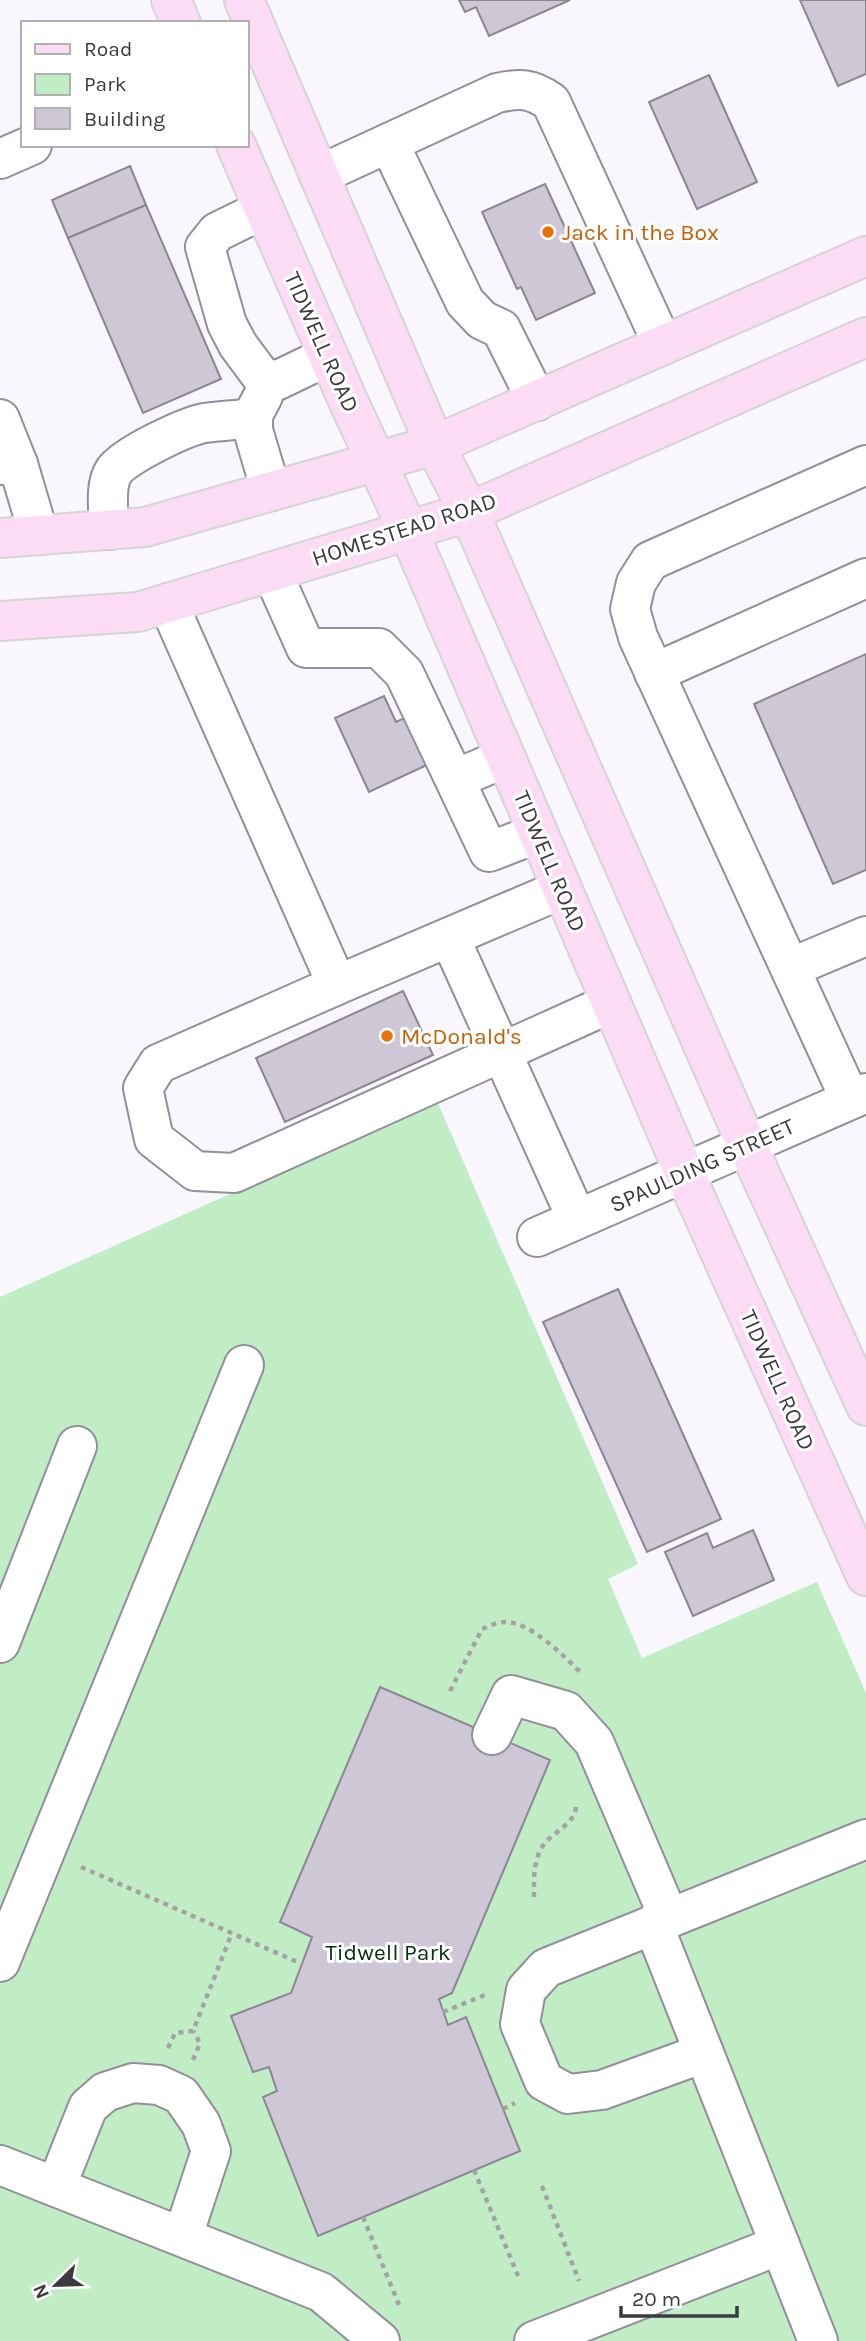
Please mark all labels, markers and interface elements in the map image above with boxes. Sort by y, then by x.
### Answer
legend [21,21,248,147]
text: Road [84,37,132,61]
text: Park [84,72,127,96]
text: Building [84,107,165,131]
place label: Jack in the Box [562,219,719,246]
marker: Jack in the Box [540,224,556,240]
street label: TIDWELL ROAD [279,268,365,417]
street label: HOMESTEAD ROAD [309,487,500,572]
street label: TIDWELL ROAD [508,786,591,936]
place label: McDonald's [401,1023,522,1050]
marker: McDonald's [379,1028,395,1044]
street label: SPAULDING STREET [606,1112,799,1218]
street label: TIDWELL ROAD [735,1306,821,1455]
park label: Tidwell Park [325,1939,451,1966]
north arrow [21,2250,91,2320]
scale bar [621,2274,736,2318]
text: N [28,2281,54,2302]
text: 20 m [632,2287,681,2311]

